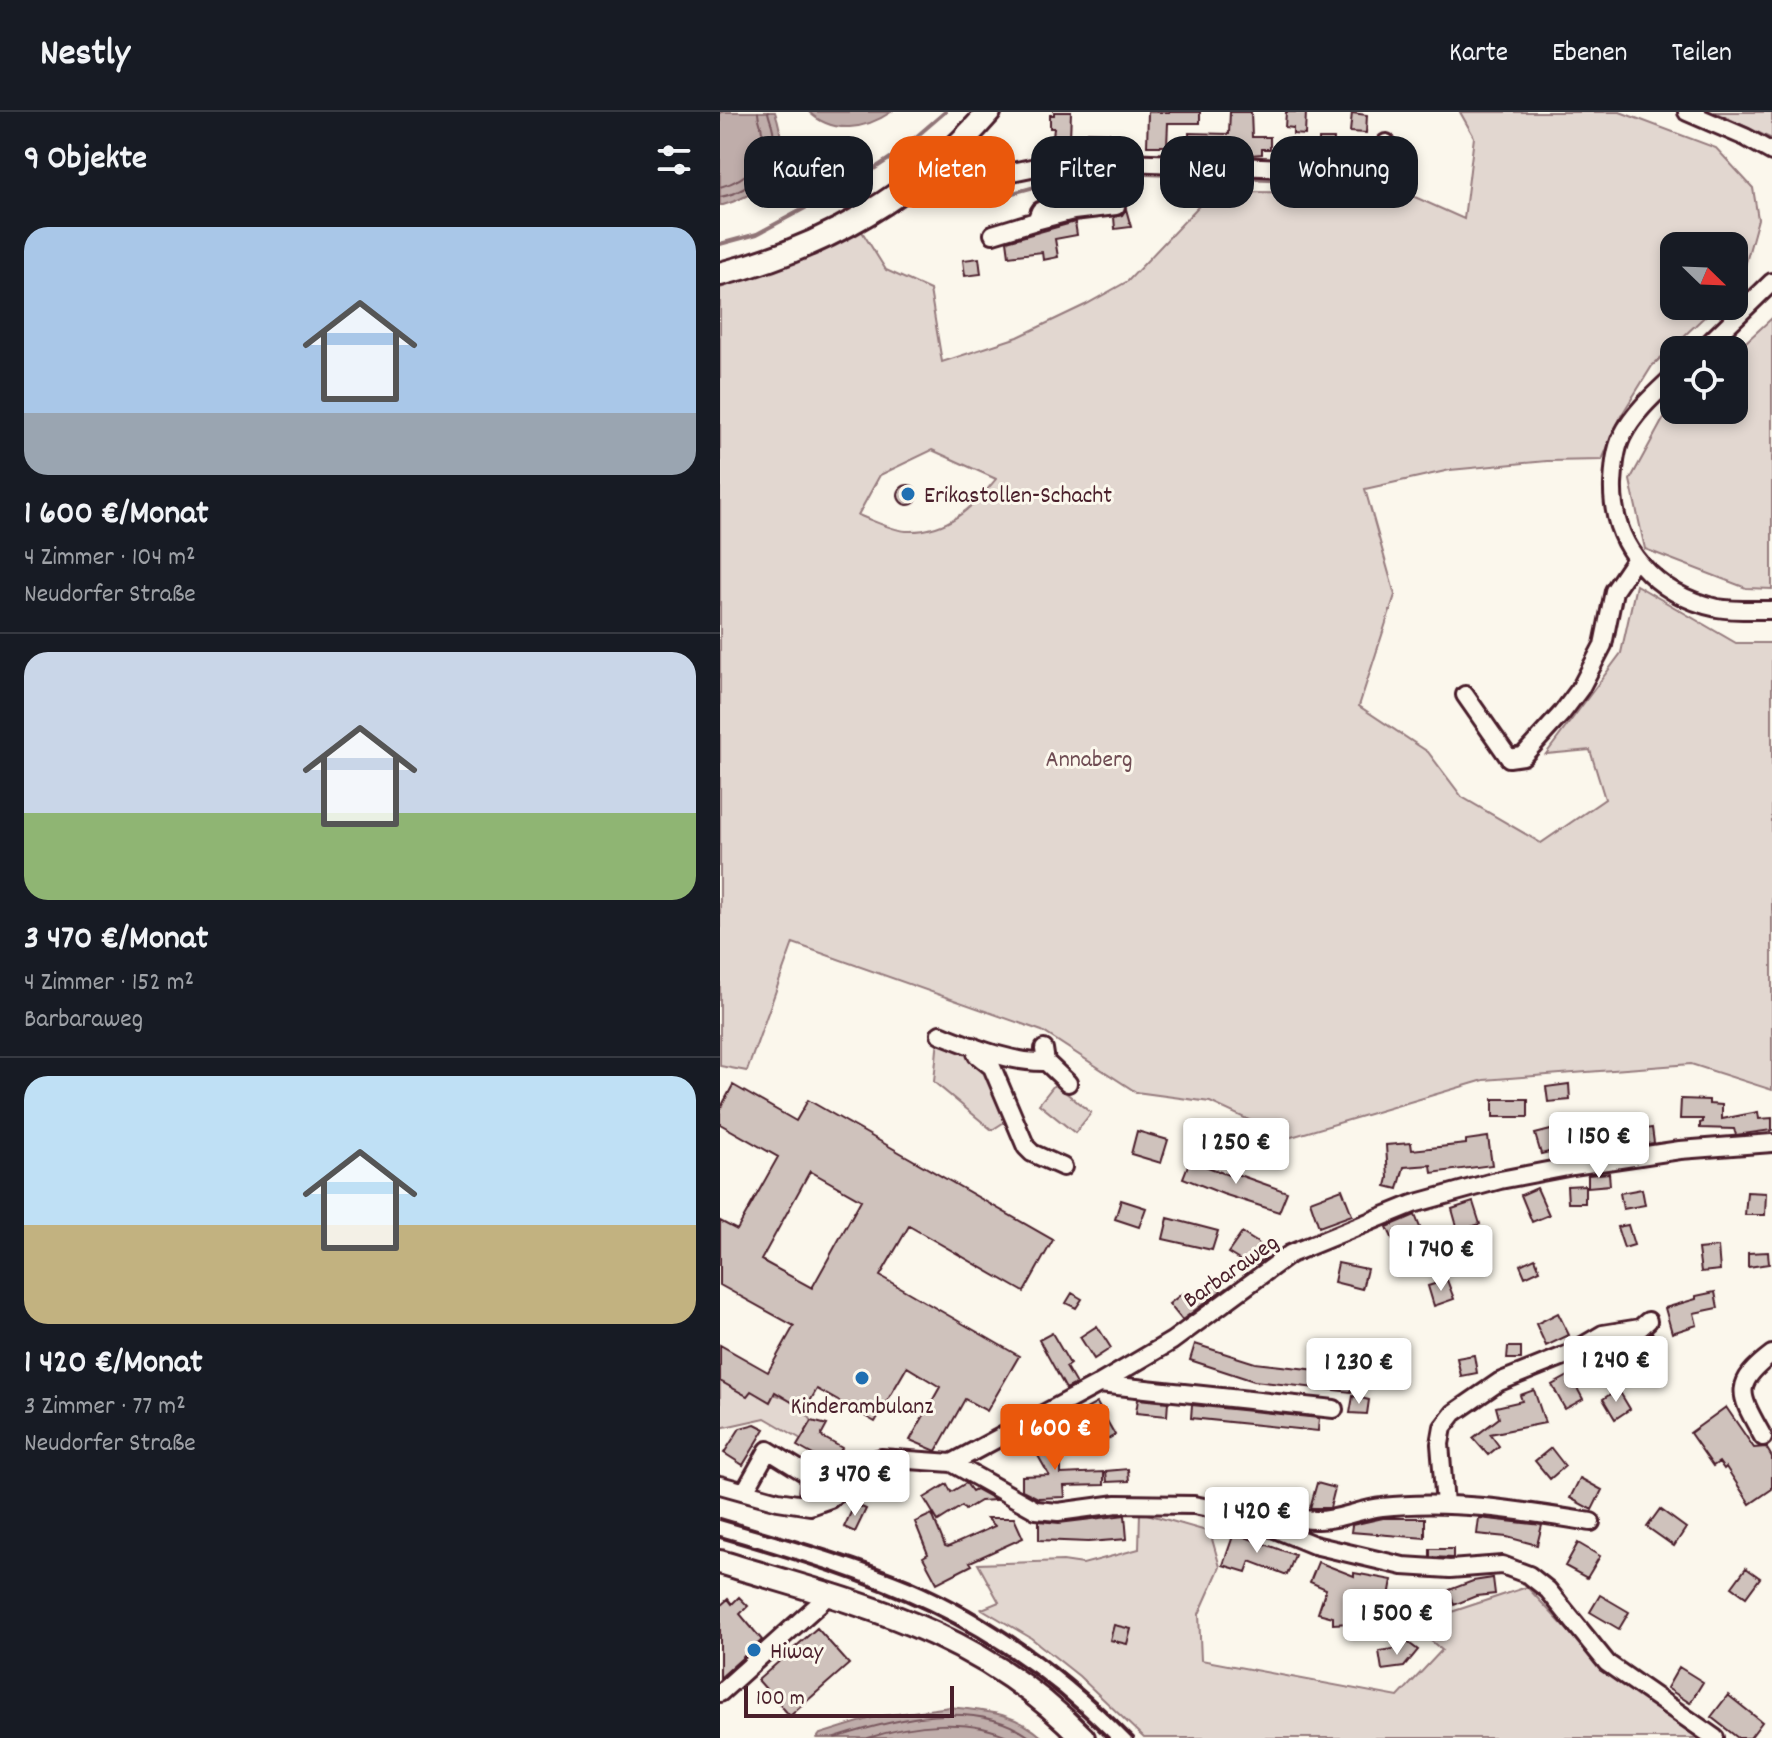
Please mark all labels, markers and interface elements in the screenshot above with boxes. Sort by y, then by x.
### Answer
text: Nestly [40,28,130,83]
text: Karte [1449,35,1508,75]
text: Ebenen [1552,35,1627,75]
text: Teilen [1671,35,1732,75]
text: 9 Objekte [24,136,147,185]
chip: Kaufen [744,136,873,208]
chip: Mieten [889,136,1015,208]
chip: Filter [1031,136,1144,208]
chip: Neu [1160,136,1254,208]
chip: Wohnung [1270,136,1418,208]
icon: filters [652,138,696,182]
north arrow [1660,232,1748,320]
map controls [1660,232,1748,424]
icon: home [288,279,432,423]
button: locate [1660,336,1748,424]
place label: Erikastollen-Schacht [924,480,1112,514]
marker: Erikastollen-Schacht [899,485,917,503]
text: 1 600 €/Monat [24,491,209,540]
text: 4 Zimmer · 104 m² [24,540,196,577]
text: Neudorfer Straße [24,577,196,614]
icon: home [288,704,432,848]
park label: Annaberg [1046,744,1132,778]
text: 3 470 €/Monat [24,916,208,965]
text: 4 Zimmer · 152 m² [24,965,194,1002]
text: Barbaraweg [24,1002,143,1039]
pin: 1 150 € [1525,1112,1673,1180]
pin: 1 250 € [1162,1118,1310,1186]
text: 1 150 € [1567,1119,1631,1156]
text: 1 250 € [1201,1125,1271,1162]
icon: home [288,1128,432,1272]
pin: 1 740 € [1367,1225,1515,1293]
street label: Barbaraweg [1177,1227,1286,1318]
text: 1 740 € [1407,1232,1475,1269]
pin: 1 240 € [1542,1336,1690,1404]
pin: 1 230 € [1285,1338,1433,1406]
text: 1 420 €/Monat [24,1340,202,1389]
text: 1 240 € [1582,1343,1650,1380]
text: 1 230 € [1324,1345,1394,1382]
marker: Kinderambulanz [853,1369,871,1387]
text: 3 Zimmer · 77 m² [24,1389,186,1426]
place label: Kinderambulanz [791,1391,933,1425]
pin: 1 600 € [981,1404,1129,1472]
text: 1 600 € [1018,1411,1092,1448]
text: Neudorfer Straße [24,1426,196,1463]
pin: 3 470 € [781,1450,929,1518]
text: 3 470 € [819,1457,891,1494]
pin: 1 420 € [1183,1487,1331,1555]
text: 1 420 € [1223,1494,1291,1531]
pin: 1 500 € [1323,1589,1471,1657]
text: 1 500 € [1361,1596,1433,1633]
place label: Hiway [770,1636,824,1670]
marker: Hiway [745,1641,763,1659]
scale bar [744,1682,954,1718]
text: 100 m [756,1684,805,1715]

